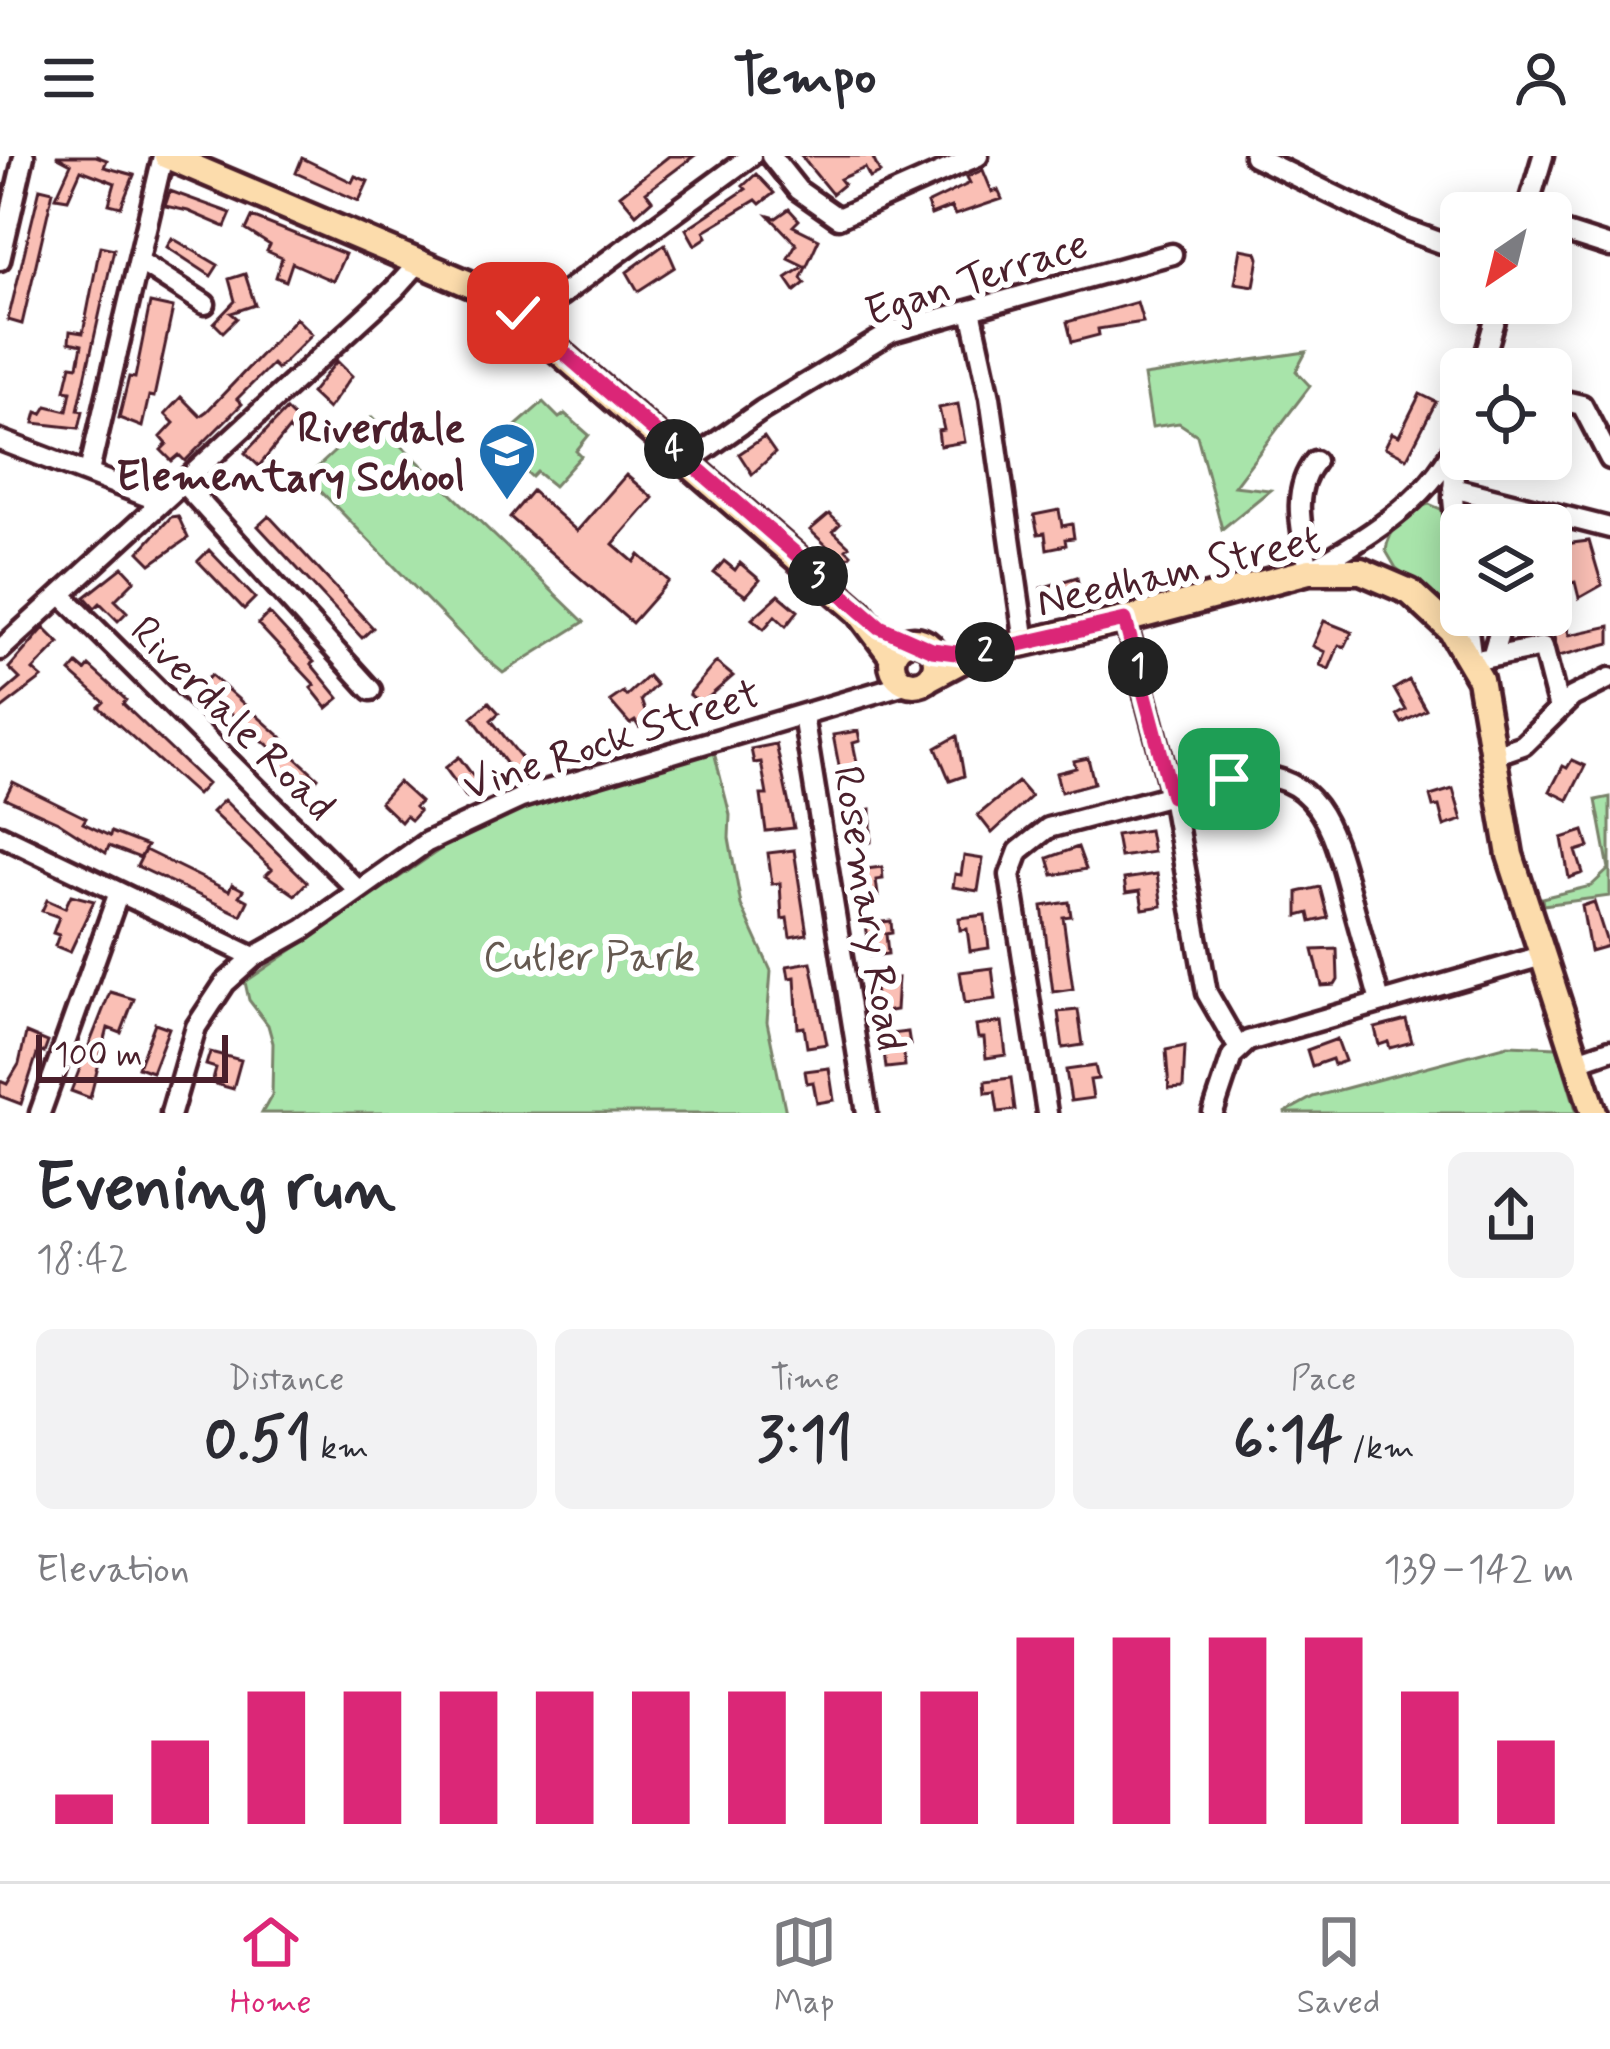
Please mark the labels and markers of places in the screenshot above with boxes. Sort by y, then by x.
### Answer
pin [467,262,569,364]
place label: Riverdale Elementary School [116,403,465,506]
pin: 4 [644,419,704,479]
school or university icon: Riverdale Elementary School [476,420,538,502]
pin: 3 [788,546,848,606]
pin: 2 [955,622,1015,682]
pin: 1 [1108,637,1168,697]
pin [1178,728,1280,830]

